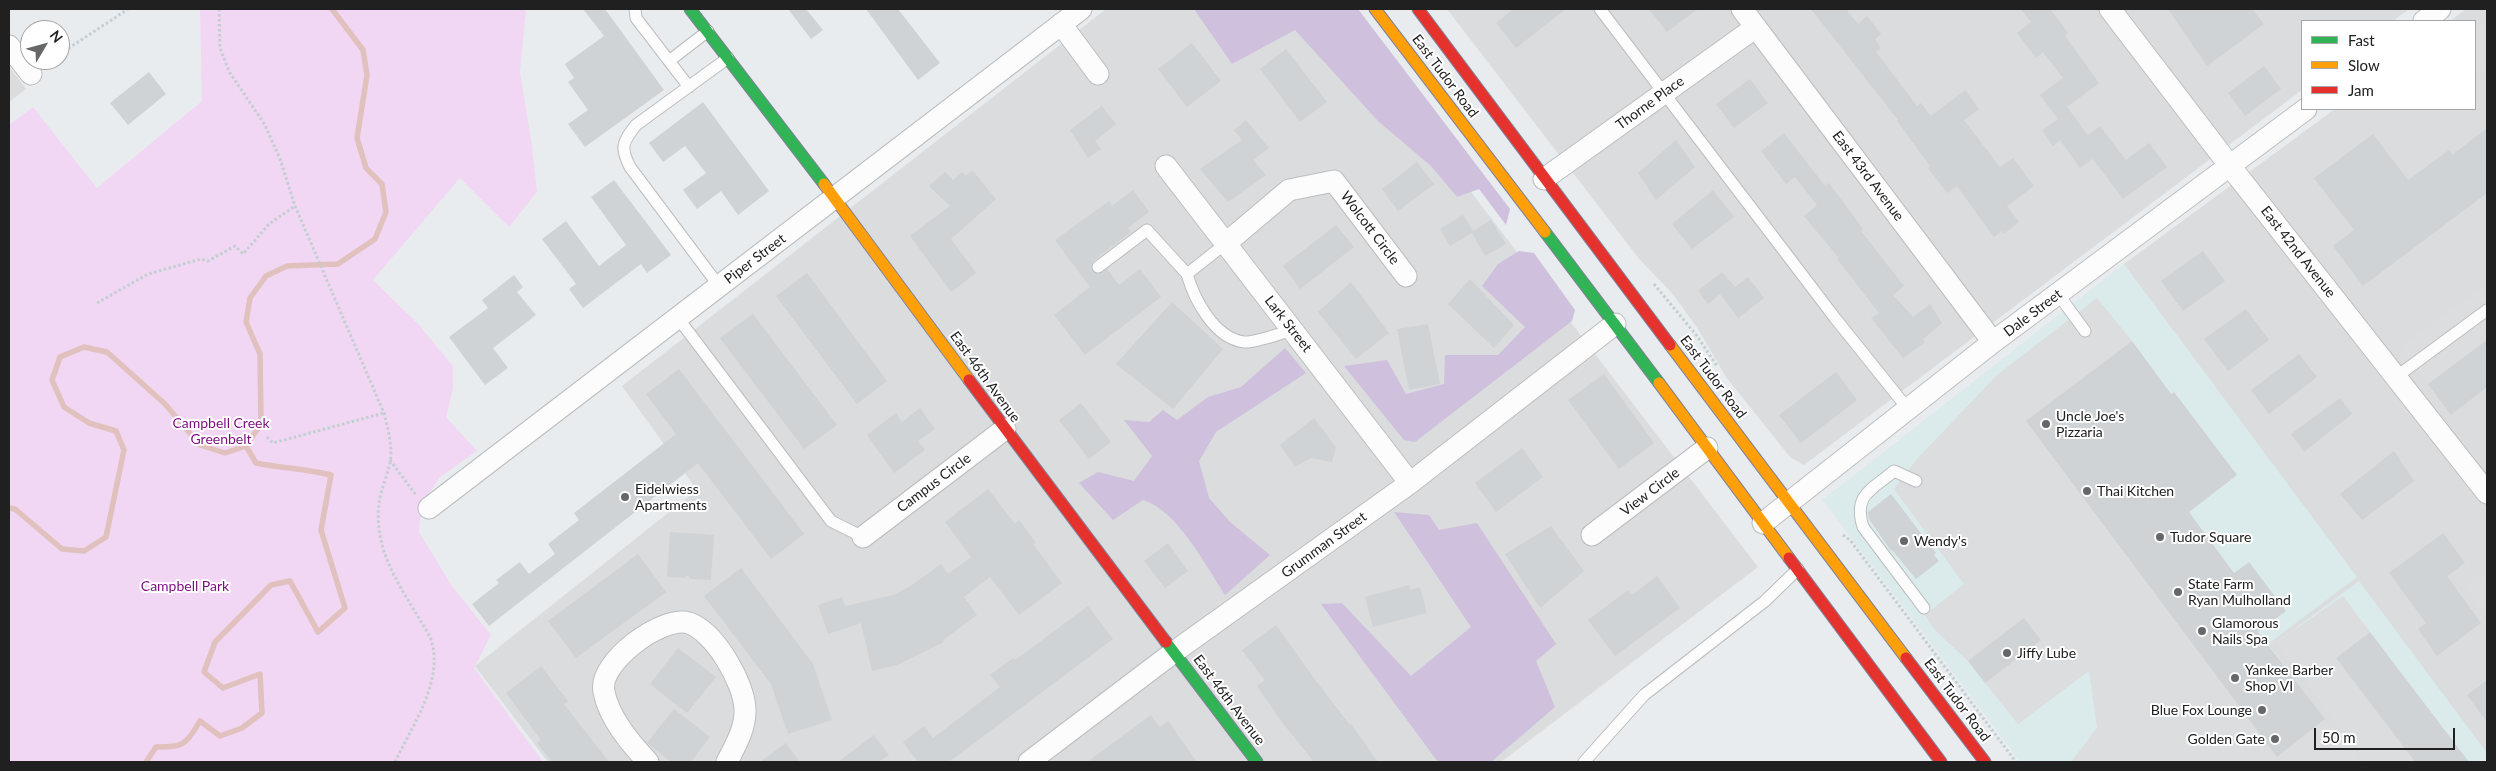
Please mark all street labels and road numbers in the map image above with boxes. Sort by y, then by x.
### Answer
street label: East Tudor Road [1408,31,1482,121]
street label: Thorne Place [1613,73,1687,133]
street label: East 43rd Avenue [1829,128,1907,224]
street label: Wolcott Circle [1337,188,1403,268]
street label: East 42nd Avenue [2257,203,2339,301]
street label: Piper Street [721,230,789,288]
street label: Dale Street [2001,286,2065,340]
street label: Lark Street [1261,293,1315,355]
street label: East 46th Avenue [946,328,1024,426]
street label: East Tudor Road [1676,332,1750,422]
street label: Campus Circle [894,450,974,516]
street label: View Circle [1617,464,1683,520]
street label: Grumman Street [1278,508,1370,582]
street label: East 46th Avenue [1190,652,1268,748]
street label: East Tudor Road [1920,655,1994,745]

